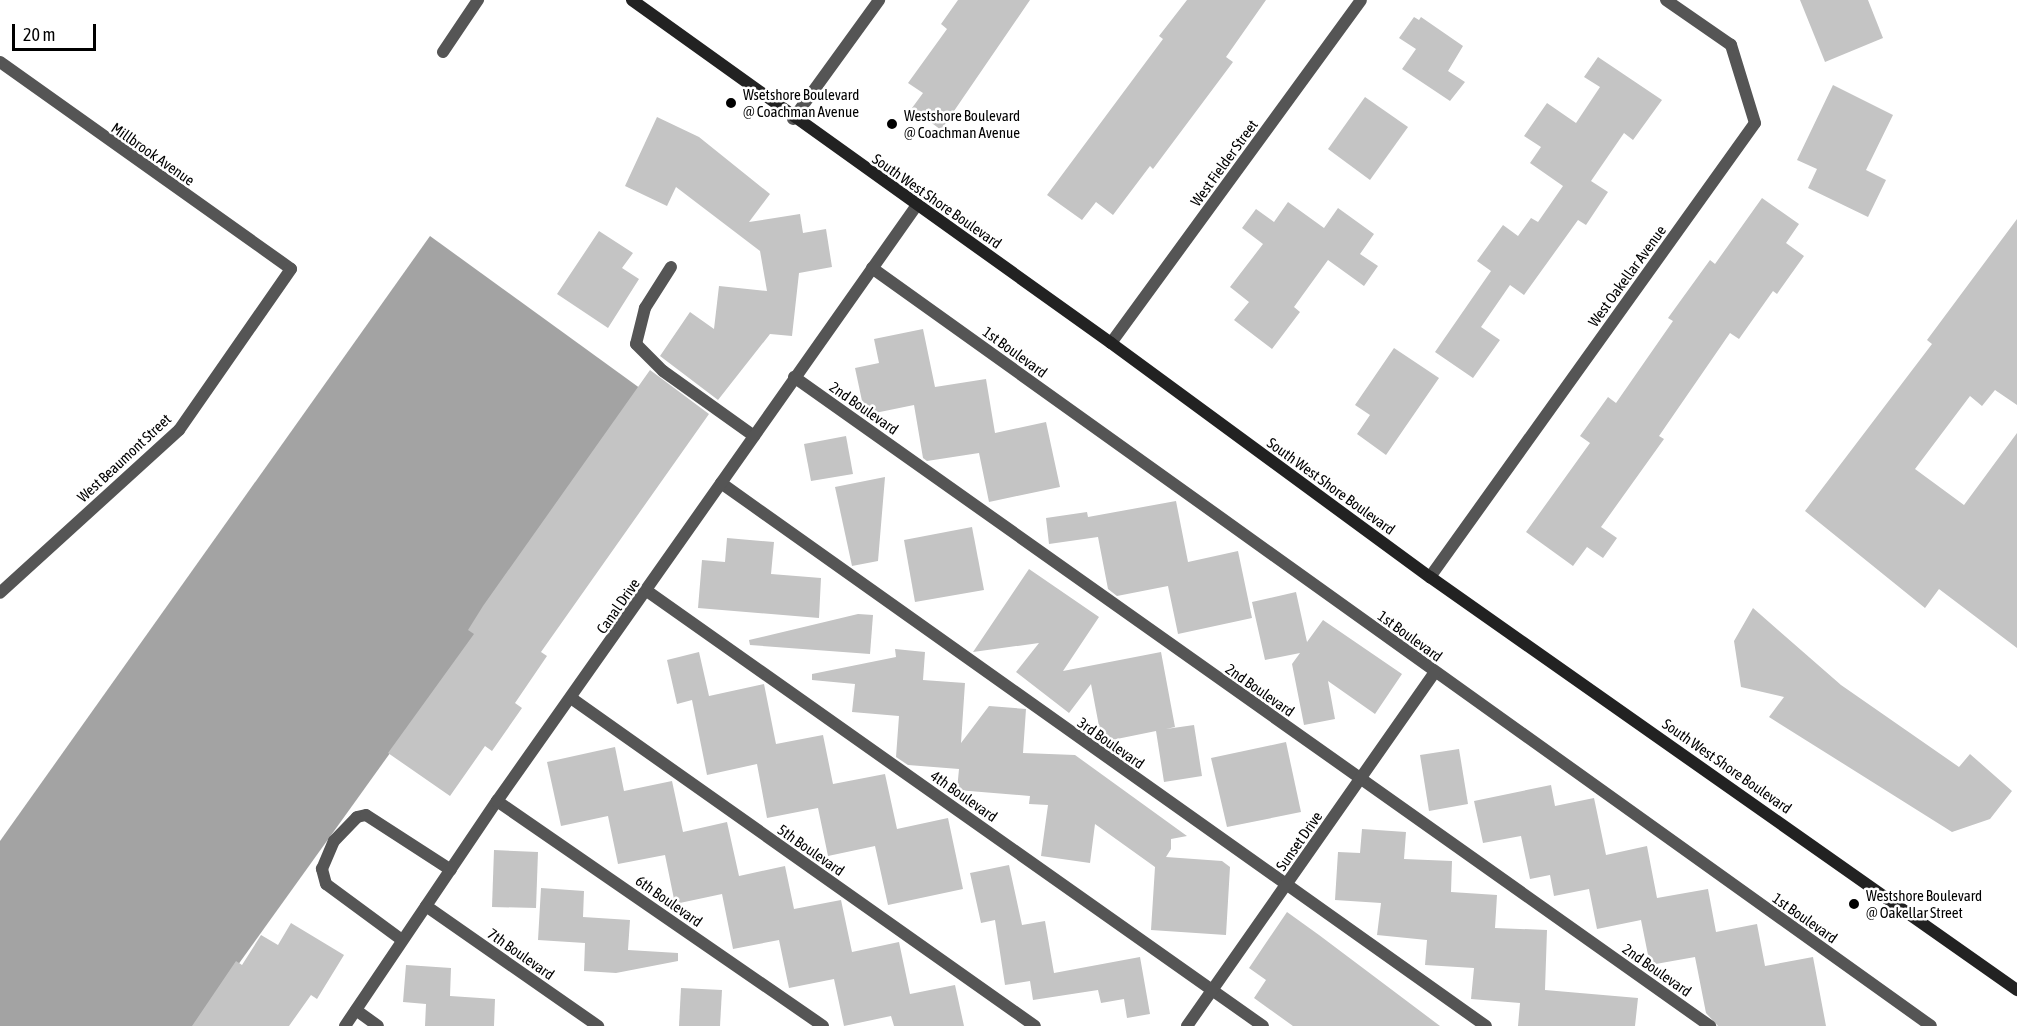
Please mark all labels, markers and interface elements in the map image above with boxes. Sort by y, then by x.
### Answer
scale bar [15,12,99,50]
text: 20 m [23,24,55,45]
place label: Wsetshore Boulevard @ Coachman Avenue [743,85,859,120]
marker: Wsetshore Boulevard @ Coachman Avenue [724,96,738,110]
place label: Westshore Boulevard @ Coachman Avenue [904,106,1020,141]
street label: West Fielder Street [1187,116,1261,210]
marker: Westshore Boulevard @ Coachman Avenue [885,117,899,131]
street label: Millbrook Avenue [108,119,198,189]
street label: South West Shore Boulevard [869,150,1005,252]
street label: West Oakellar Avenue [1584,222,1670,330]
street label: 1st Boulevard [979,323,1051,381]
street label: 2nd Boulevard [826,378,902,438]
street label: West Beaumont Street [73,410,175,506]
street label: South West Shore Boulevard [1264,434,1398,538]
street label: Canal Drive [593,575,643,637]
street label: 1st Boulevard [1374,607,1446,665]
street label: 2nd Boulevard [1222,660,1298,720]
street label: 3rd Boulevard [1074,714,1148,772]
street label: South West Shore Boulevard [1659,715,1795,817]
street label: 4th Boulevard [927,767,1001,825]
street label: Sunset Drive [1272,808,1326,874]
street label: 5th Boulevard [774,821,848,879]
street label: 6th Boulevard [632,872,706,930]
place label: Westshore Boulevard @ Oakellar Street [1866,886,1982,921]
street label: 1st Boulevard [1769,889,1841,947]
marker: Westshore Boulevard @ Oakellar Street [1847,897,1861,911]
street label: 7th Boulevard [484,925,558,983]
street label: 2nd Boulevard [1619,940,1695,1000]

